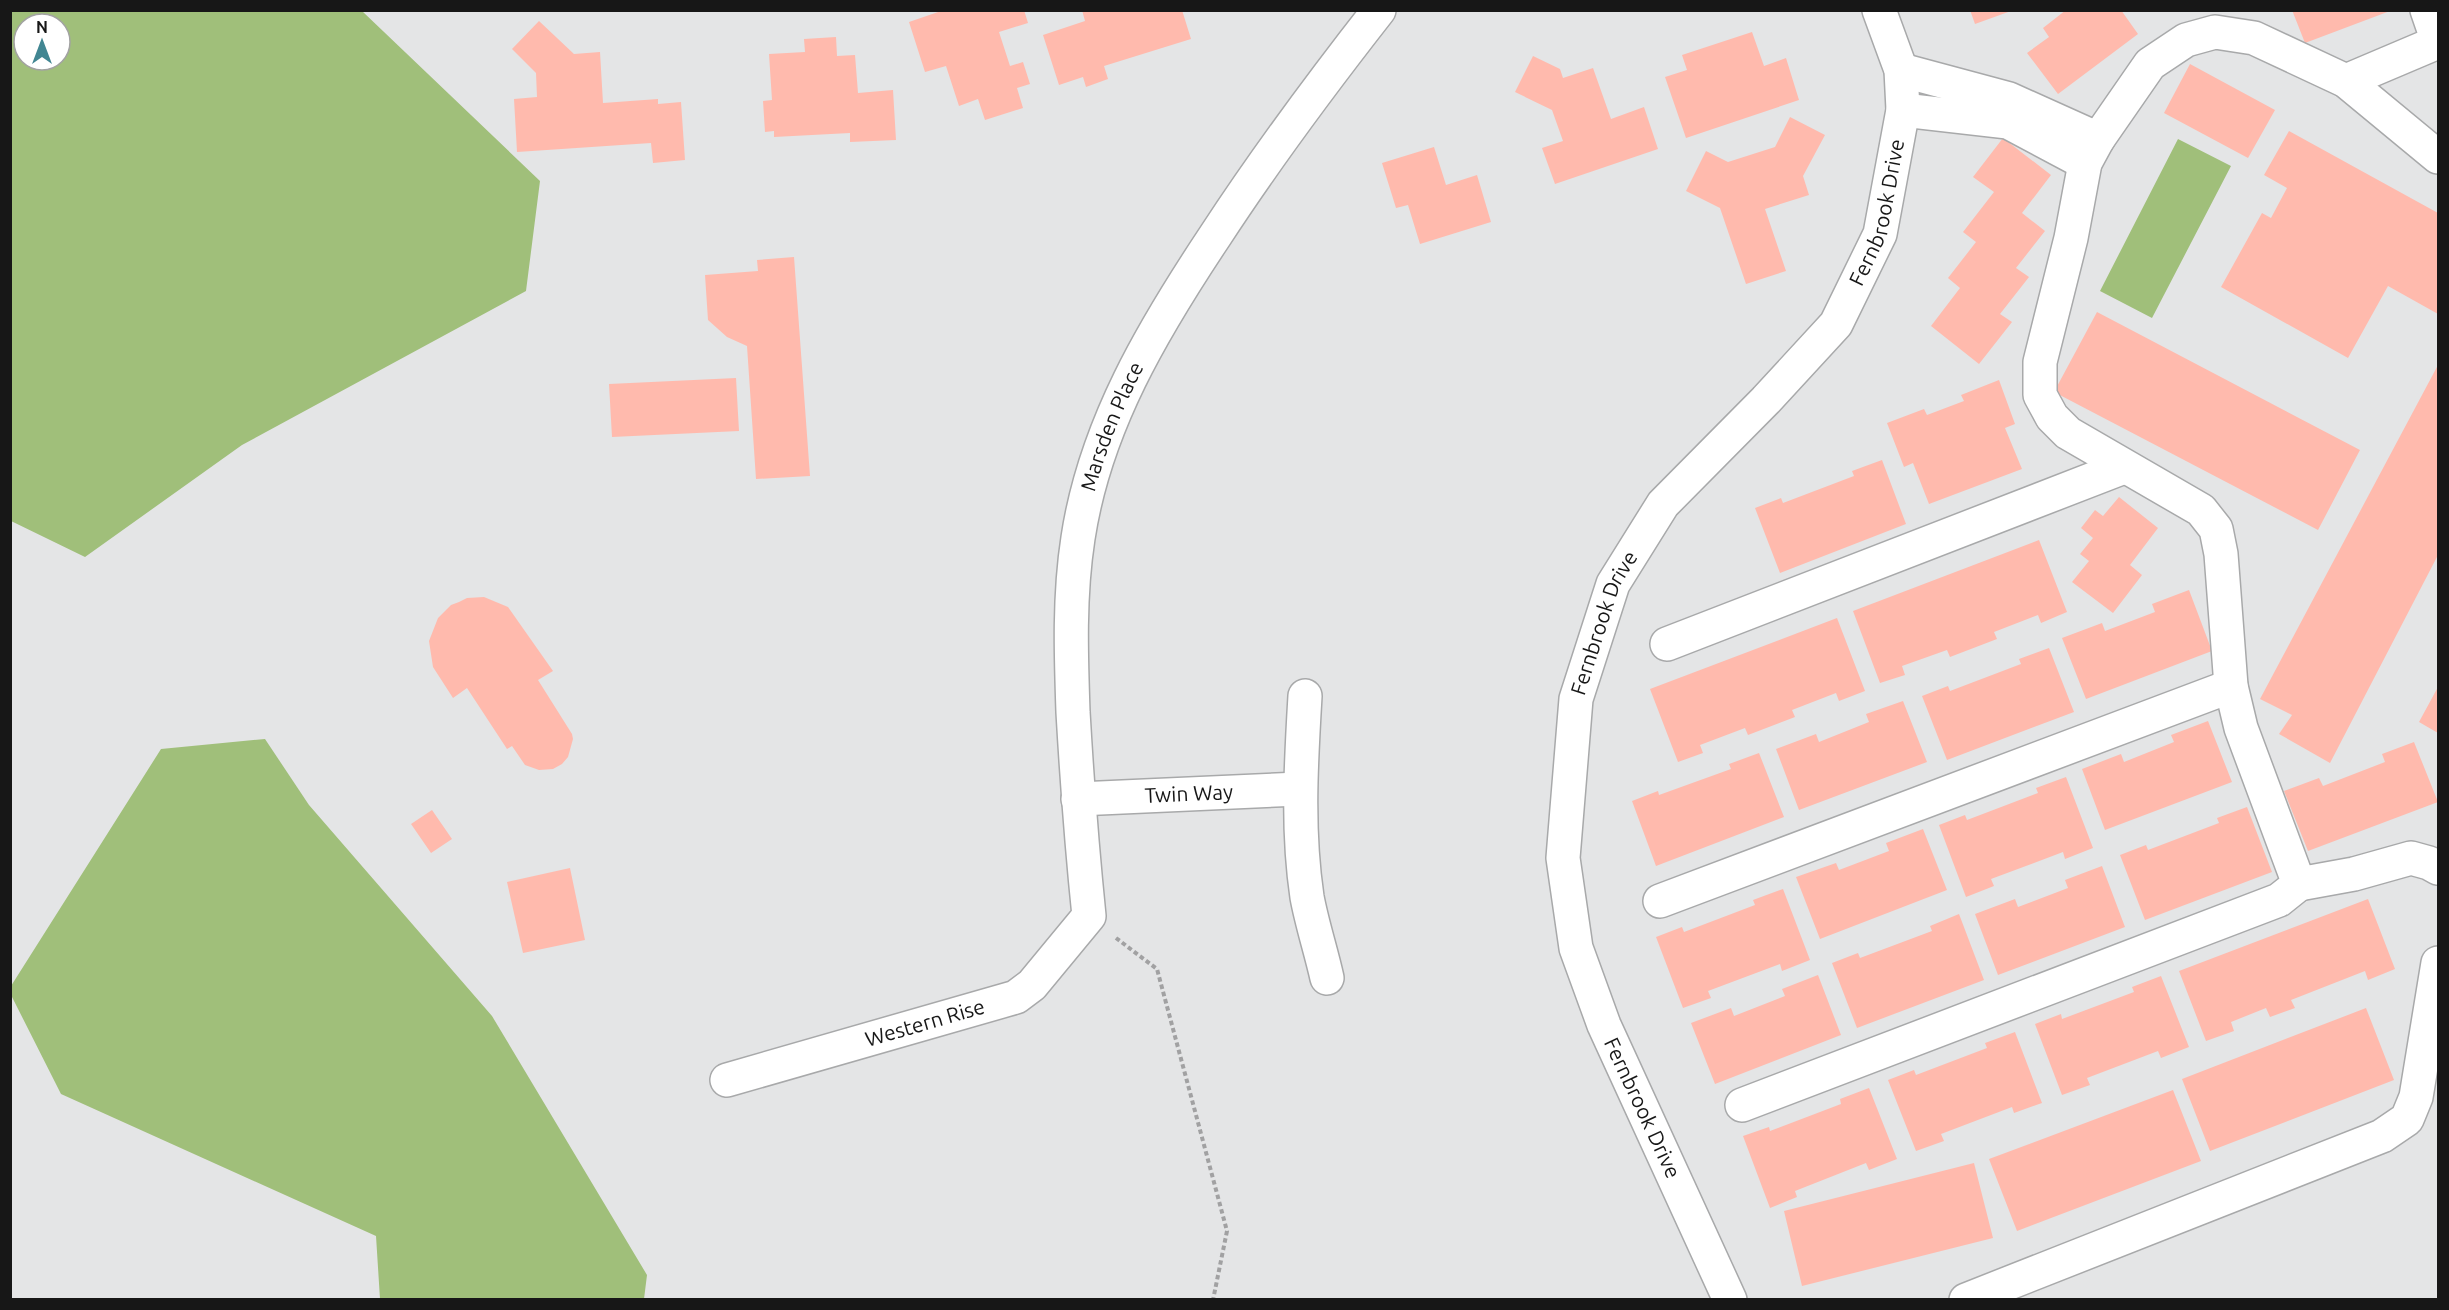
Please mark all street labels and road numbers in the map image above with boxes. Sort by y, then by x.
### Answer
street label: Fernbrook Drive [1844,137,1908,289]
street label: Marsden Place [1075,358,1148,494]
street label: Fernbrook Drive [1565,546,1642,698]
street label: Twin Way [1144,779,1234,807]
street label: Western Rise [862,994,987,1051]
street label: Fernbrook Drive [1600,1033,1686,1182]

